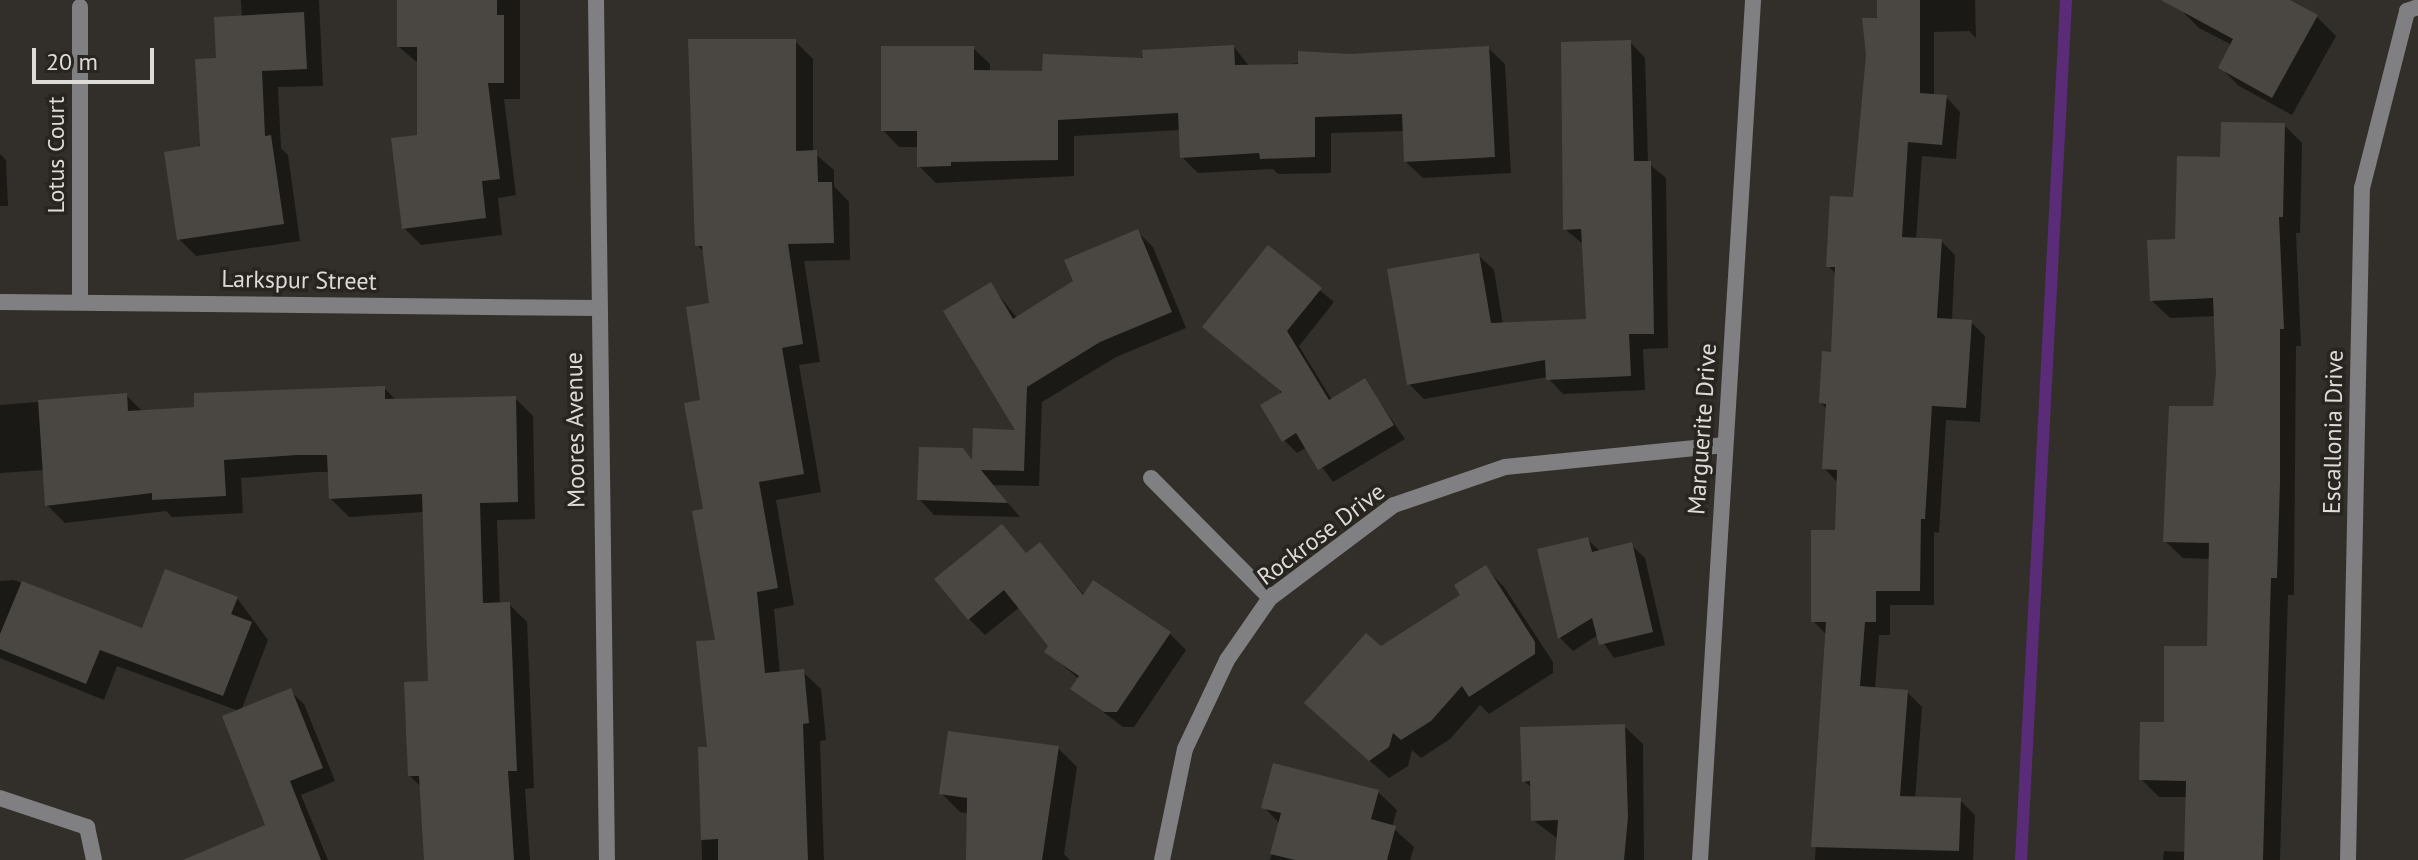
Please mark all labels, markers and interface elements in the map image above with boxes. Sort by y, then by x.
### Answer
scale bar [36,32,158,82]
text: 20 m [46,46,98,77]
street label: Lotus Court [42,96,70,214]
street label: Larkspur Street [221,264,377,296]
street label: Marguerite Drive [1682,342,1722,516]
street label: Escallonia Drive [2317,350,2349,514]
street label: Moores Avenue [559,351,591,509]
street label: Rockrose Drive [1252,477,1390,591]

